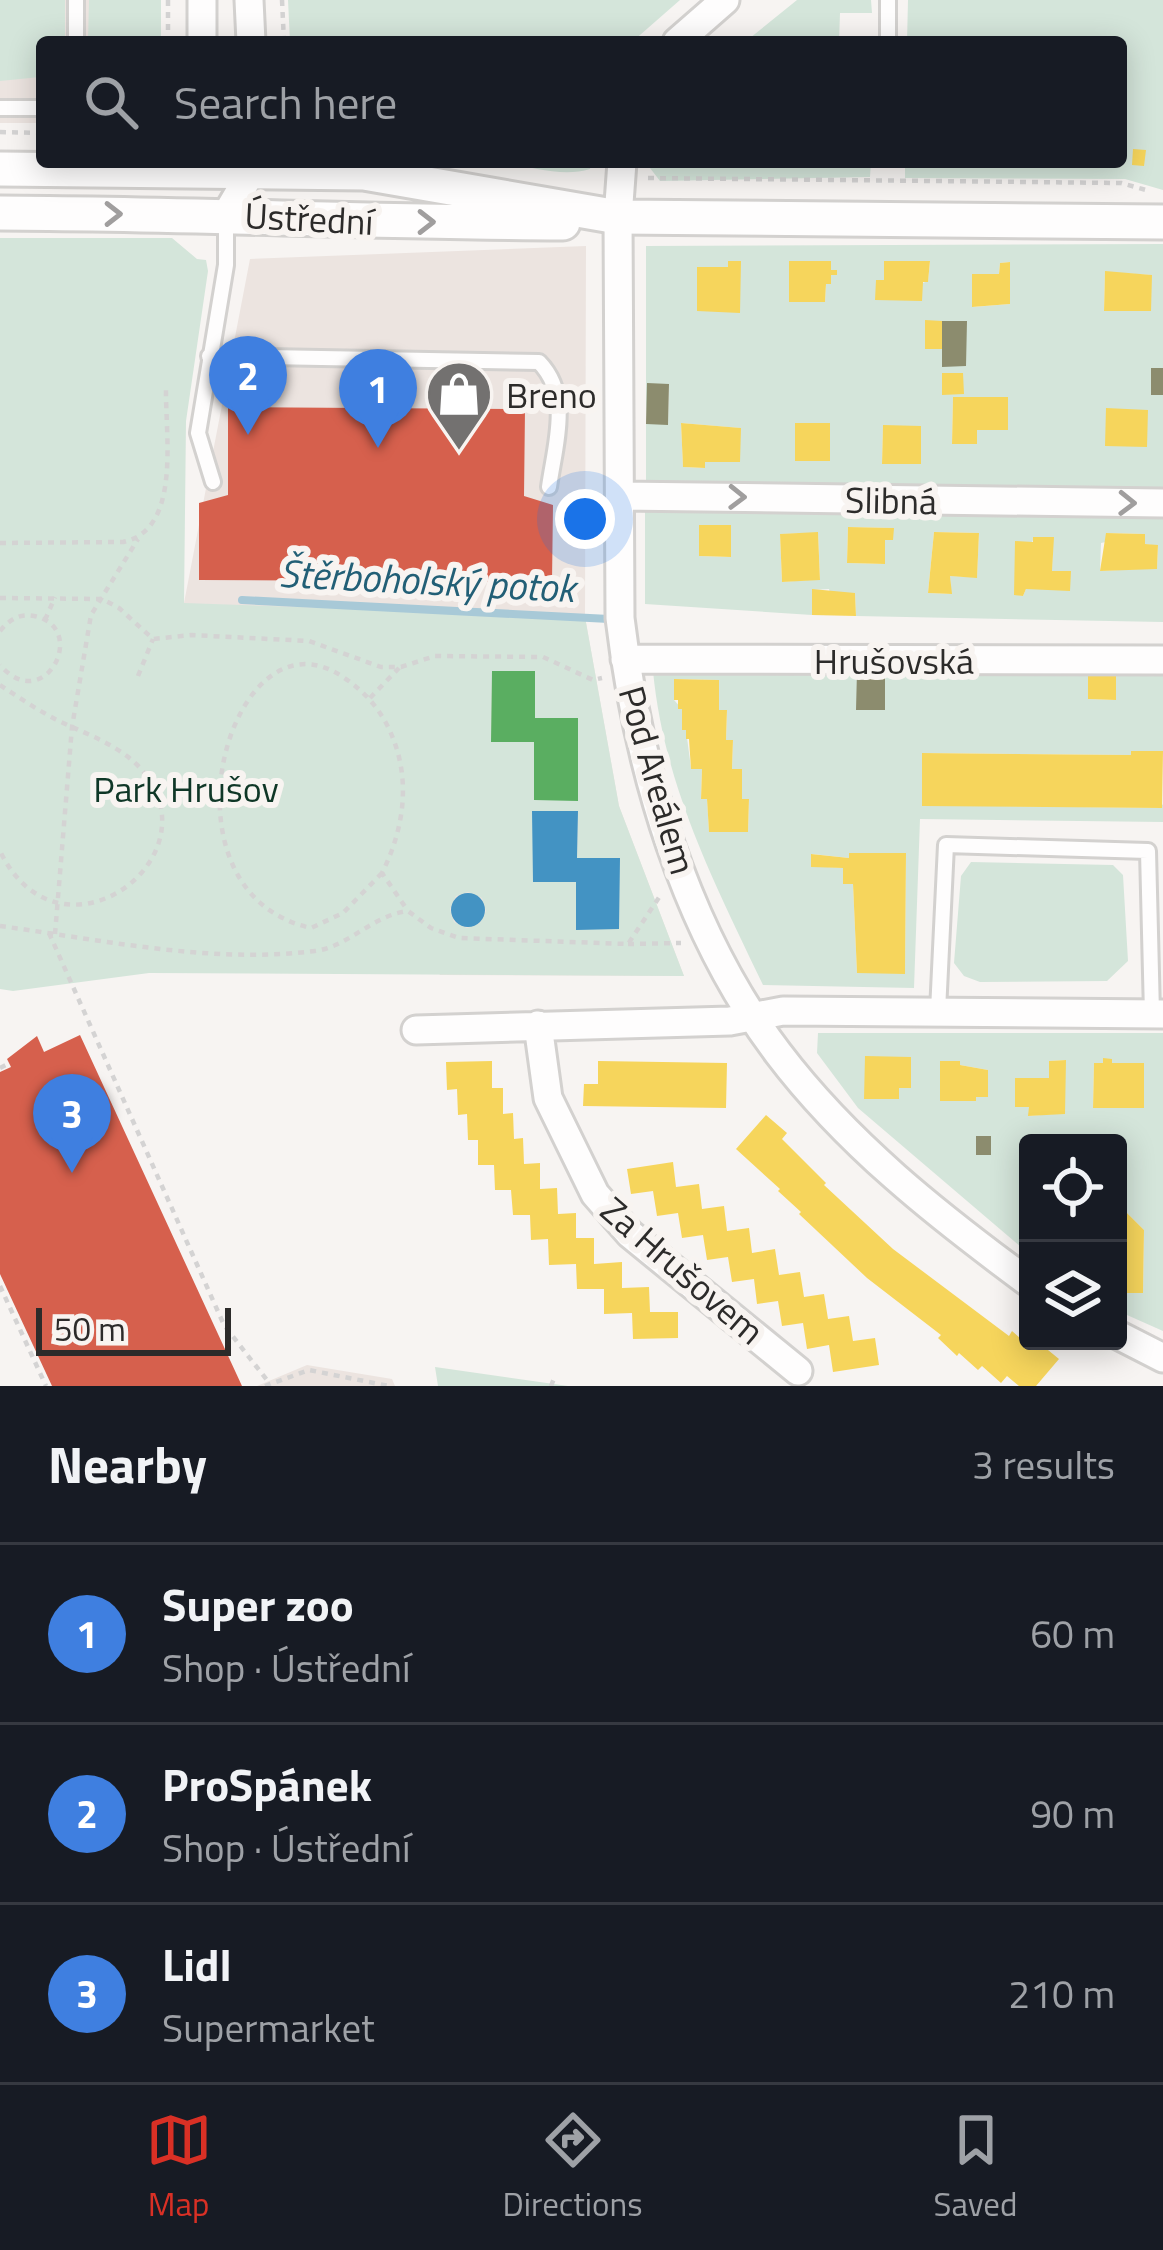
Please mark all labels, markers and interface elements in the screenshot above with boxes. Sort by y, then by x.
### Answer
search box [36,36,1127,168]
text: Search here [174,68,397,136]
icon: search [78,69,144,135]
street label: Ústřední [243,187,378,249]
one-way arrow [105,201,123,227]
one-way arrow [418,209,436,235]
pin: 2 [209,336,287,435]
pin: 1 [339,349,417,448]
shop icon: Breno [424,359,494,453]
place label: Breno [506,367,597,422]
street label: Slibná [845,472,937,528]
one-way arrow [728,484,747,510]
your location [555,489,615,549]
one-way arrow [1119,490,1137,516]
water label: Štěrboholský potok [278,543,581,617]
street label: Hrušovská [814,633,974,688]
street label: Pod Areálem [605,679,711,881]
park label: Park Hrušov [93,761,279,816]
pin: 3 [33,1074,111,1173]
map controls [1019,1134,1127,1350]
button: locate [1019,1134,1127,1242]
street label: Za Hrušovem [589,1183,777,1357]
button: layers [1019,1242,1127,1350]
scale bar [36,1302,231,1355]
text: 50 m [54,1304,126,1354]
text: Nearby [48,1425,207,1503]
text: 3 results [972,1435,1115,1494]
text: Super zoo [162,1570,354,1638]
text: 1 [76,1604,98,1663]
text: 60 m [1030,1604,1115,1663]
text: Shop · Ústřední [162,1638,411,1697]
text: ProSpánek [162,1750,372,1818]
text: 2 [76,1784,98,1843]
text: 90 m [1030,1784,1115,1843]
text: Shop · Ústřední [162,1818,411,1877]
text: Lidl [162,1930,232,1998]
text: 3 [76,1964,98,2023]
text: 210 m [1008,1964,1115,2023]
text: Supermarket [162,1998,375,2057]
tab: Map [146,2107,212,2229]
tab: Directions [503,2107,643,2229]
tab: Saved [934,2107,1017,2229]

